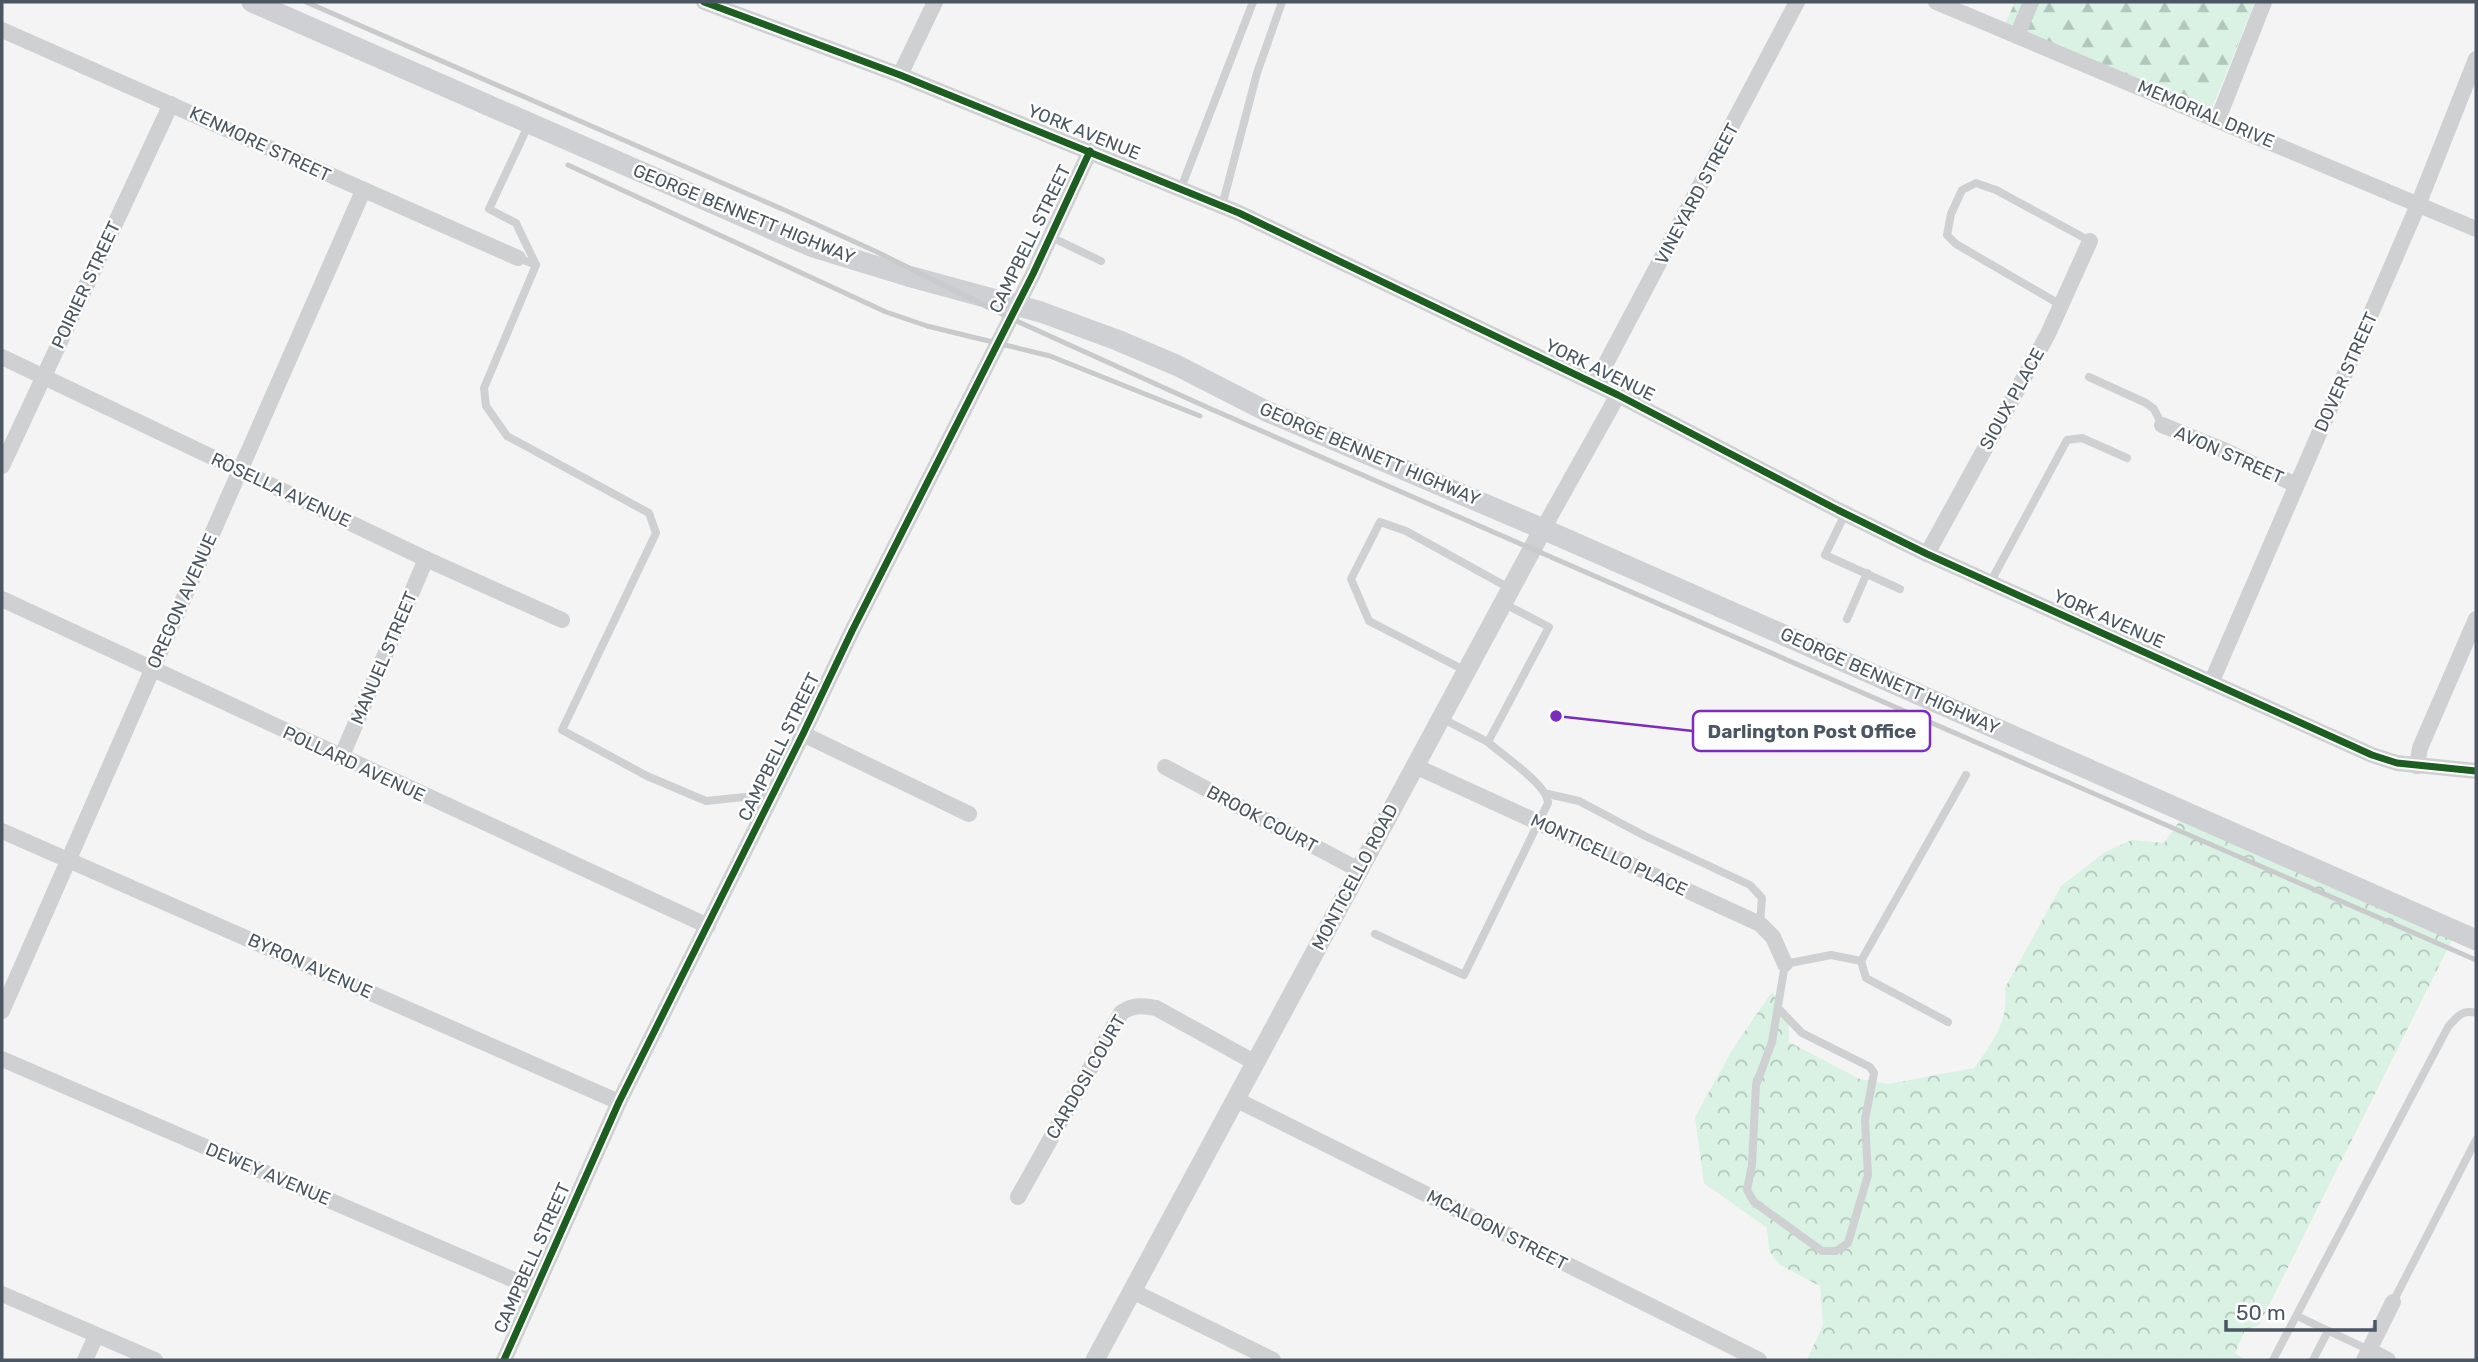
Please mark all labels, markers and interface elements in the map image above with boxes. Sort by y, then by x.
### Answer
street label: MEMORIAL DRIVE [2134,75,2278,153]
street label: YORK AVENUE [1024,99,1144,165]
street label: KENMORE STREET [186,102,334,186]
street label: VINEYARD STREET [1651,120,1743,268]
street label: GEORGE BENNETT HIGHWAY [630,159,859,269]
street label: CAMPBELL STREET [985,161,1075,317]
street label: POIRIER STREET [47,218,125,352]
street label: DOVER STREET [2310,309,2382,435]
street label: YORK AVENUE [1541,334,1659,406]
street label: SIOUX PLACE [1975,344,2049,454]
street label: GEORGE BENNETT HIGHWAY [1256,397,1484,511]
street label: AVON STREET [2171,421,2287,489]
street label: ROSELLA AVENUE [208,448,354,532]
street label: OREGON AVENUE [142,530,222,672]
street label: YORK AVENUE [2050,585,2168,653]
street label: MANUEL STREET [346,588,422,728]
street label: GEORGE BENNETT HIGHWAY [1777,623,2003,739]
street label: CAMPBELL STREET [734,669,824,825]
callout: Darlington Post Office [1693,711,1930,751]
text: Darlington Post Office [1708,720,1916,743]
street label: POLLARD AVENUE [280,721,428,807]
street label: BROOK COURT [1203,781,1321,857]
street label: MONTICELLO ROAD [1307,800,1403,954]
street label: MONTICELLO PLACE [1527,809,1691,901]
street label: BYRON AVENUE [244,929,376,1003]
street label: CARDOSI COURT [1042,1011,1130,1143]
street label: DEWEY AVENUE [202,1138,334,1210]
street label: CAMPBELL STREET [489,1179,575,1337]
street label: MCALOON STREET [1423,1185,1571,1275]
scale bar [2226,1288,2375,1332]
text: 50 m [2236,1300,2286,1325]

